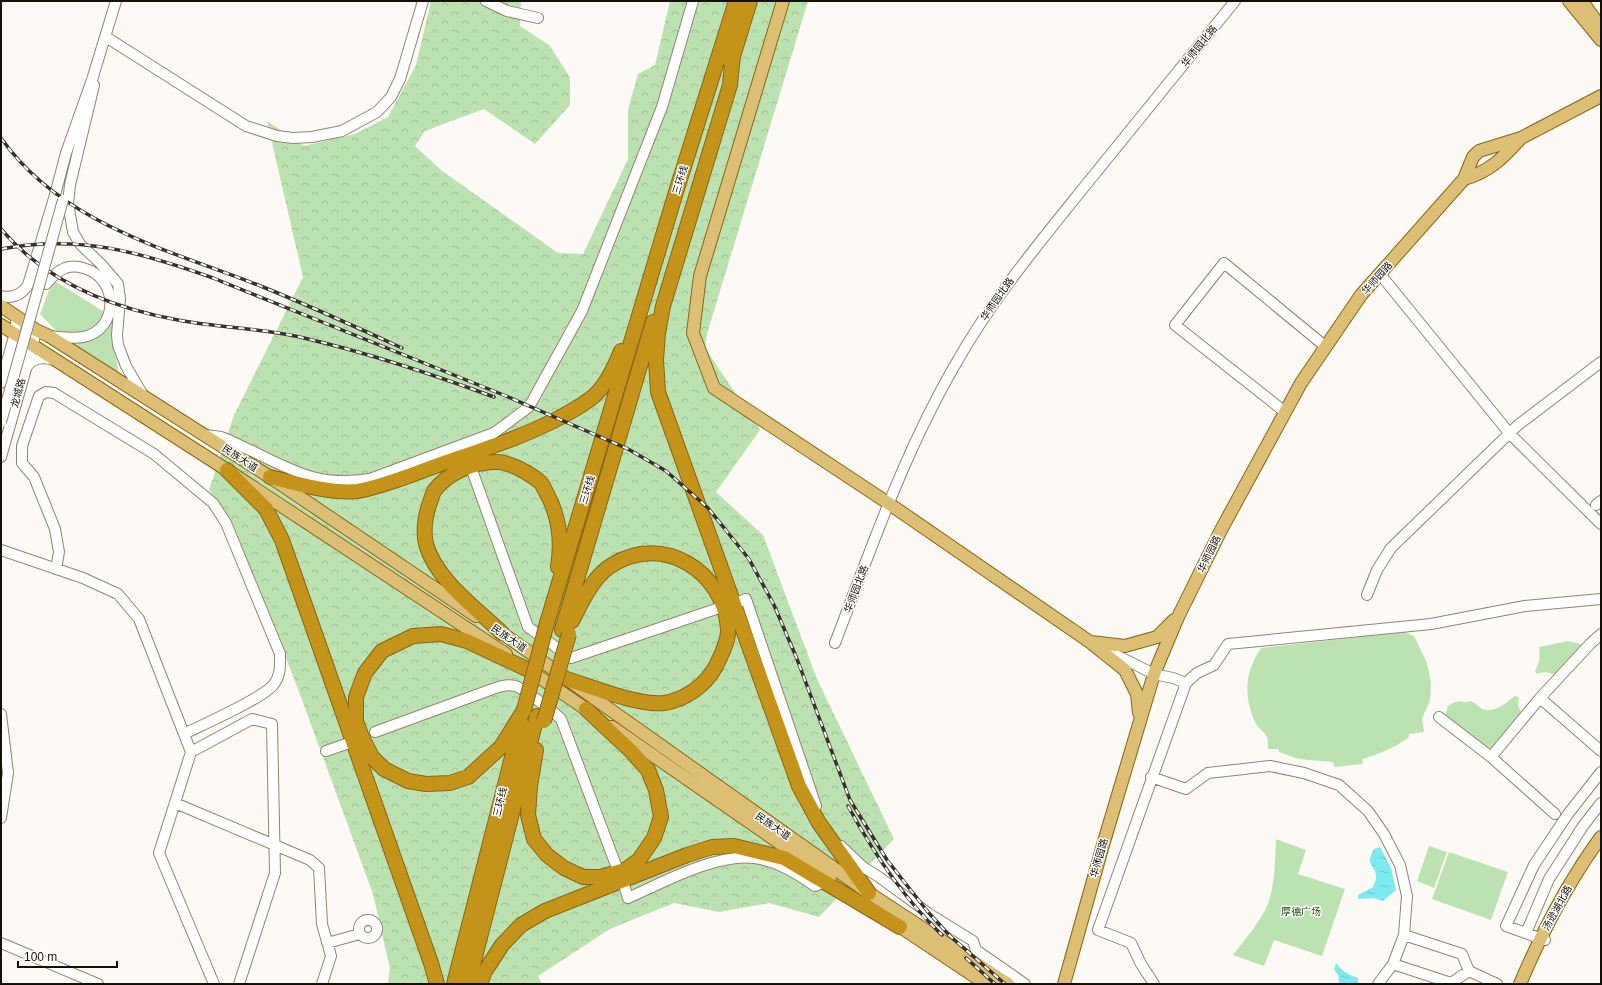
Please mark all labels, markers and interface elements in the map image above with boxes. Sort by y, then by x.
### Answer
street label: 华师园北路 [1179,23,1219,69]
street label: 三环线 [670,164,690,196]
street label: 华师园路 [1360,259,1394,297]
street label: 华师园北路 [978,275,1016,323]
street label: 龙城路 [9,377,27,409]
street label: 民族大道 [220,442,260,474]
street label: 三环线 [577,474,597,506]
street label: 华师园路 [1195,534,1223,574]
street label: 华师园北路 [842,564,870,614]
street label: 民族大道 [489,622,529,654]
street label: 三环线 [491,786,509,818]
street label: 民族大道 [753,810,793,842]
street label: 华师园路 [1088,837,1110,879]
street label: 汤逊湖北路 [1540,883,1574,933]
park label: 厚德广场 [1281,906,1321,917]
scale bar [18,943,117,969]
text: 100 m [24,950,57,964]

